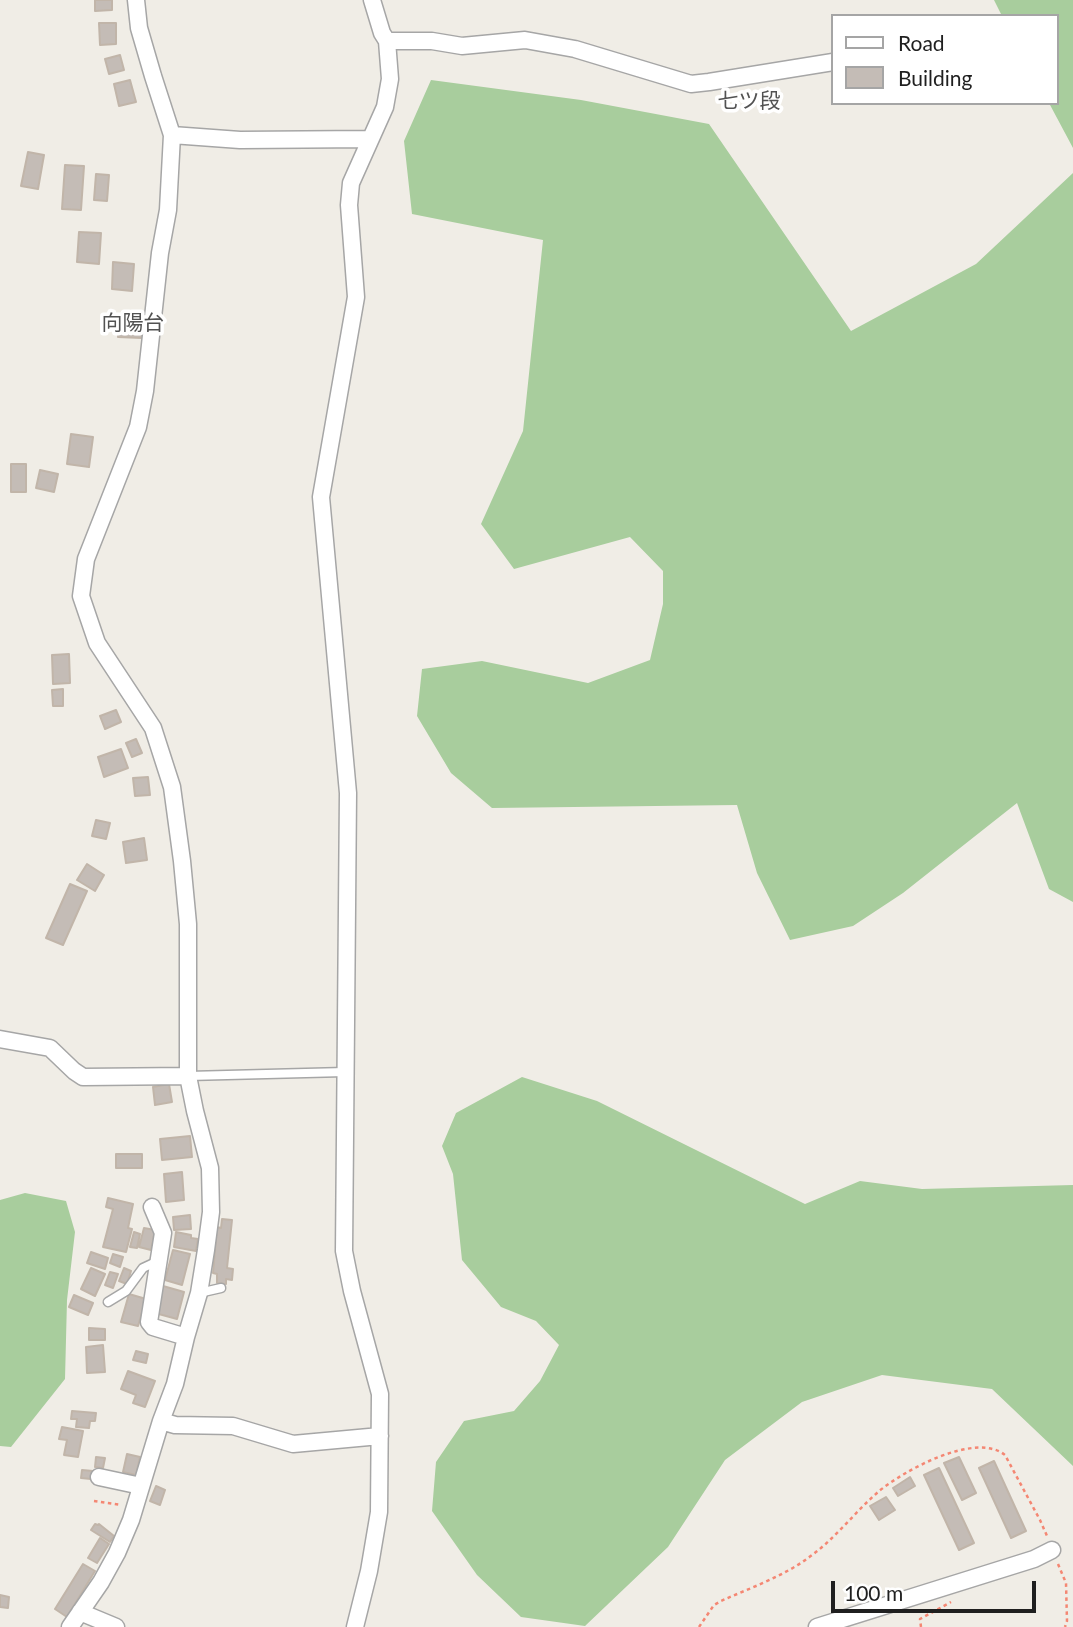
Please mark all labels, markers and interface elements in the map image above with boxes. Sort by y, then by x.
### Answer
legend [832,14,1059,105]
text: Road [898,30,945,55]
text: Building [898,65,973,90]
district label: 七ツ段 [718,88,780,114]
district label: 向陽台 [102,310,164,336]
scale bar [835,1568,1040,1612]
text: 100 m [844,1580,903,1605]

